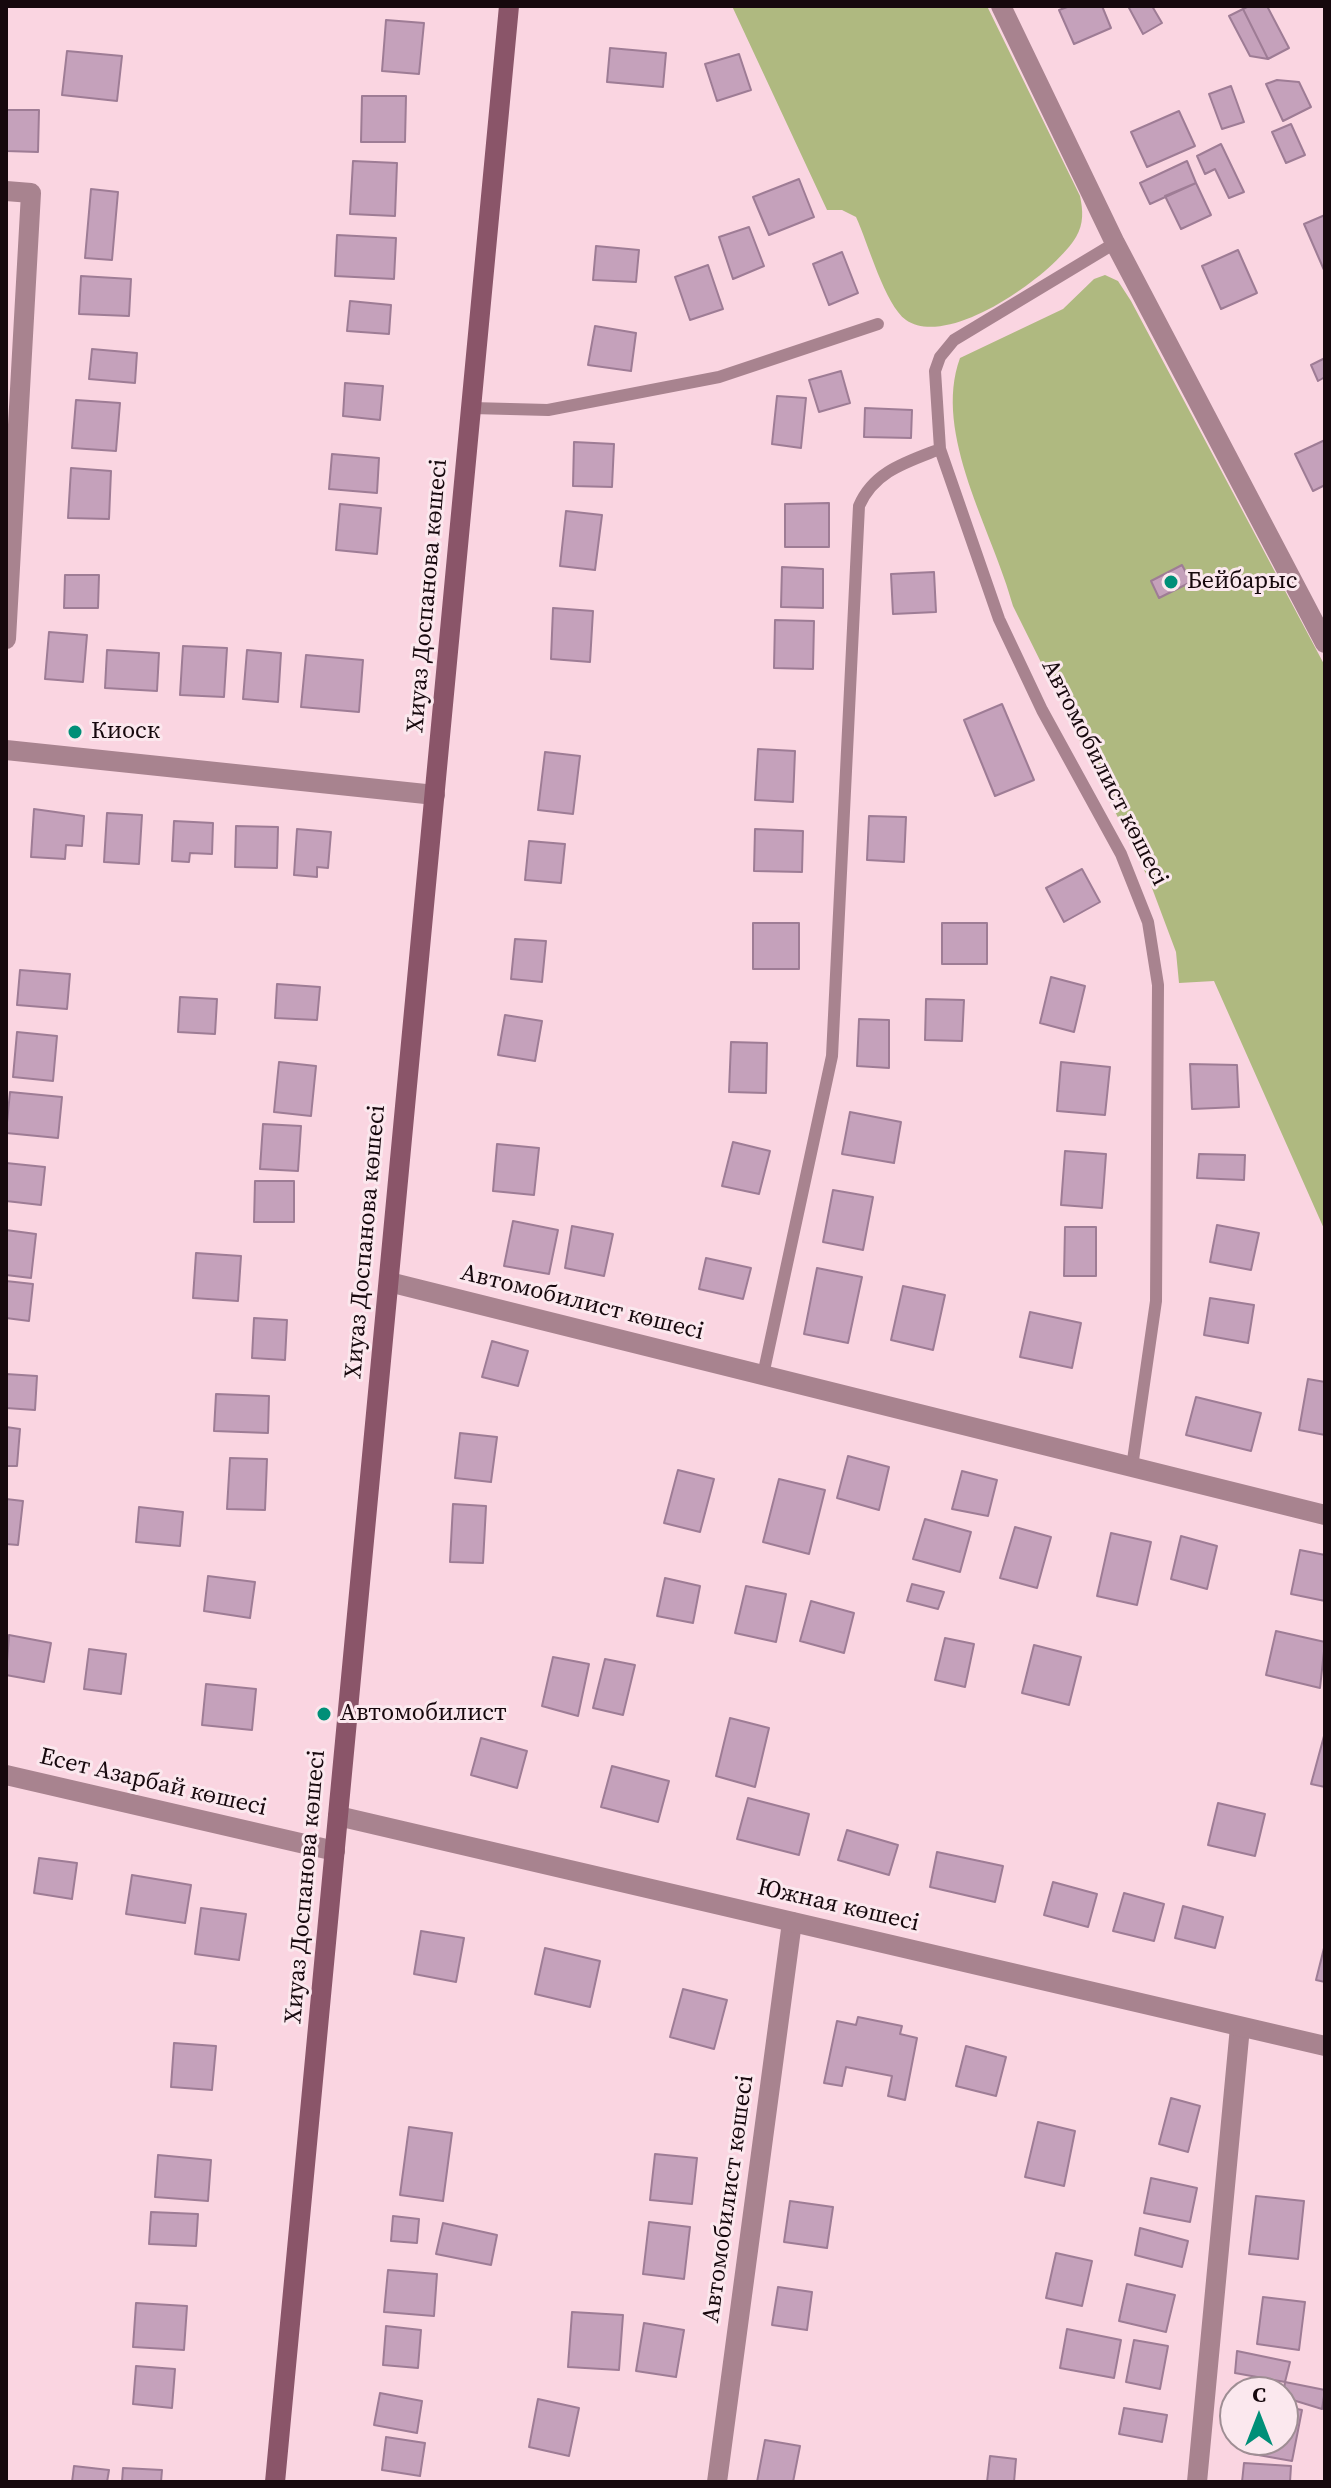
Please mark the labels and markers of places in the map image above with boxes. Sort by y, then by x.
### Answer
place label: Бейбарыс [1187,568,1298,596]
marker: Бейбарыс [1162,573,1180,591]
place label: Киоск [91,718,160,746]
marker: Киоск [66,723,84,741]
place label: Автомобилист [340,1700,507,1728]
marker: Автомобилист [315,1705,333,1723]

